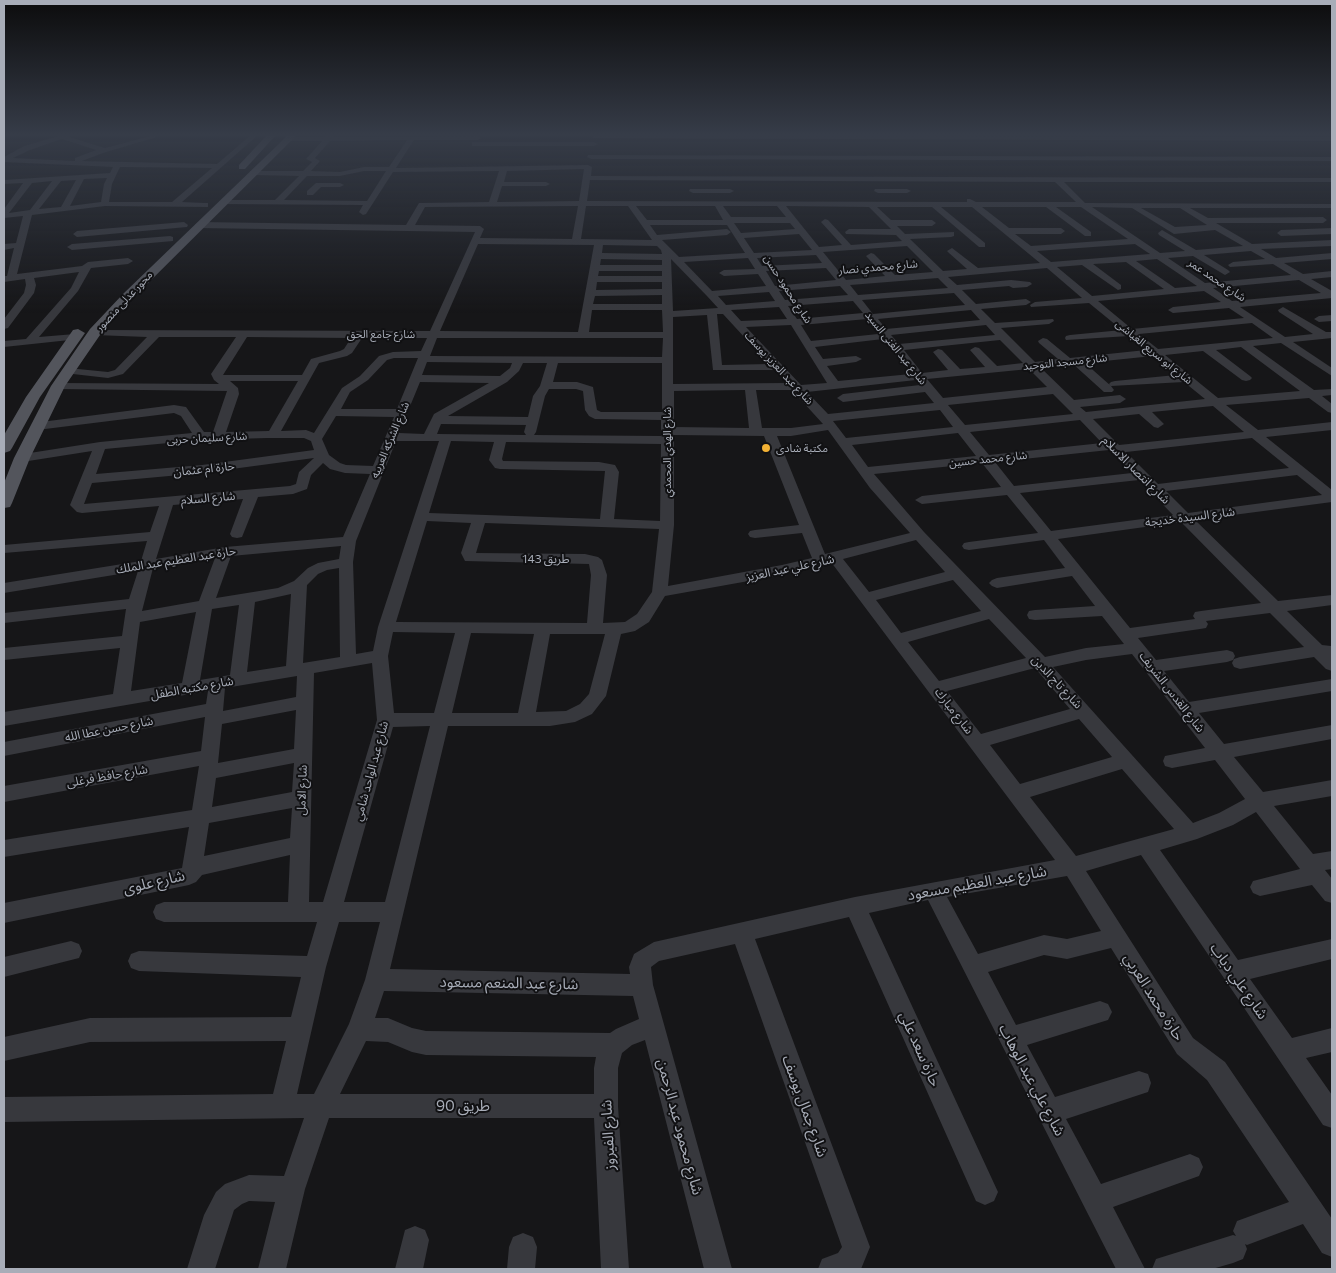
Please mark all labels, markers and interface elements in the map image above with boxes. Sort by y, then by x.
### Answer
street label: شارع محمود حسن [761,252,815,326]
street label: شارع محمد عمر [1186,256,1248,304]
street label: شارع محمدي نصار [838,257,918,277]
street label: محور عدلى منصور [93,268,155,334]
street label: شارع عبد الغنى السيد [862,309,930,387]
street label: شارع ابو سريع الغباشى [1113,317,1195,387]
street label: شارع جامع الحق [347,327,415,341]
street label: شارع عبد العزيز يوسف [742,329,816,407]
street label: شارع مسجد التوحيد [1022,351,1108,373]
street label: شارع الشركه العربيه [368,400,412,480]
street label: شارع الهدي المحمدي [660,407,674,497]
street label: شارع سليمان حربى [167,429,247,447]
street label: شارع انتصار الاسلام [1099,433,1173,507]
place label: مكتبة شادى [776,441,828,455]
marker: مكتبة شادى [760,442,772,454]
street label: شارع محمد حسين [948,448,1028,470]
street label: حارة ام عثمان [173,459,235,479]
street label: شارع السلام [180,488,236,508]
street label: شارع السيدة خديجة [1144,504,1236,530]
street label: حارة عبد العظيم عبد الملك [115,543,237,577]
street label: طريق 143 [522,552,570,566]
street label: شارع علي عبد العزيز [744,552,836,584]
street label: شارع القدس الشريف [1136,649,1208,735]
street label: شارع تاج الدين [1029,652,1085,712]
street label: شارع مكتبه الطفل [149,674,235,702]
street label: شارع مبارك [932,685,976,737]
street label: شارع حسن عطا الله [64,713,154,745]
street label: شارع عبد الواحد شامي [351,719,391,823]
street label: شارع حافظ فرغلى [65,762,149,790]
street label: شارع الامل [294,764,310,816]
street label: شارع عبد العظيم مسعود [906,862,1048,904]
street label: شارع علوى [121,866,187,898]
street label: شارع علي دياب [1206,939,1272,1023]
street label: حارة محمد العربي [1120,950,1188,1044]
street label: شارع عبد المنعم مسعود [439,973,579,993]
street label: حارة سعد علي [895,1009,945,1089]
street label: شارع علي عبد الوهاب [995,1021,1069,1139]
street label: شارع جمال يوسف [778,1053,832,1159]
street label: شارع محمود عبد الرحمن [653,1057,707,1197]
street label: طريق 90 [436,1097,490,1115]
street label: شارع الفيروز [597,1099,619,1171]

